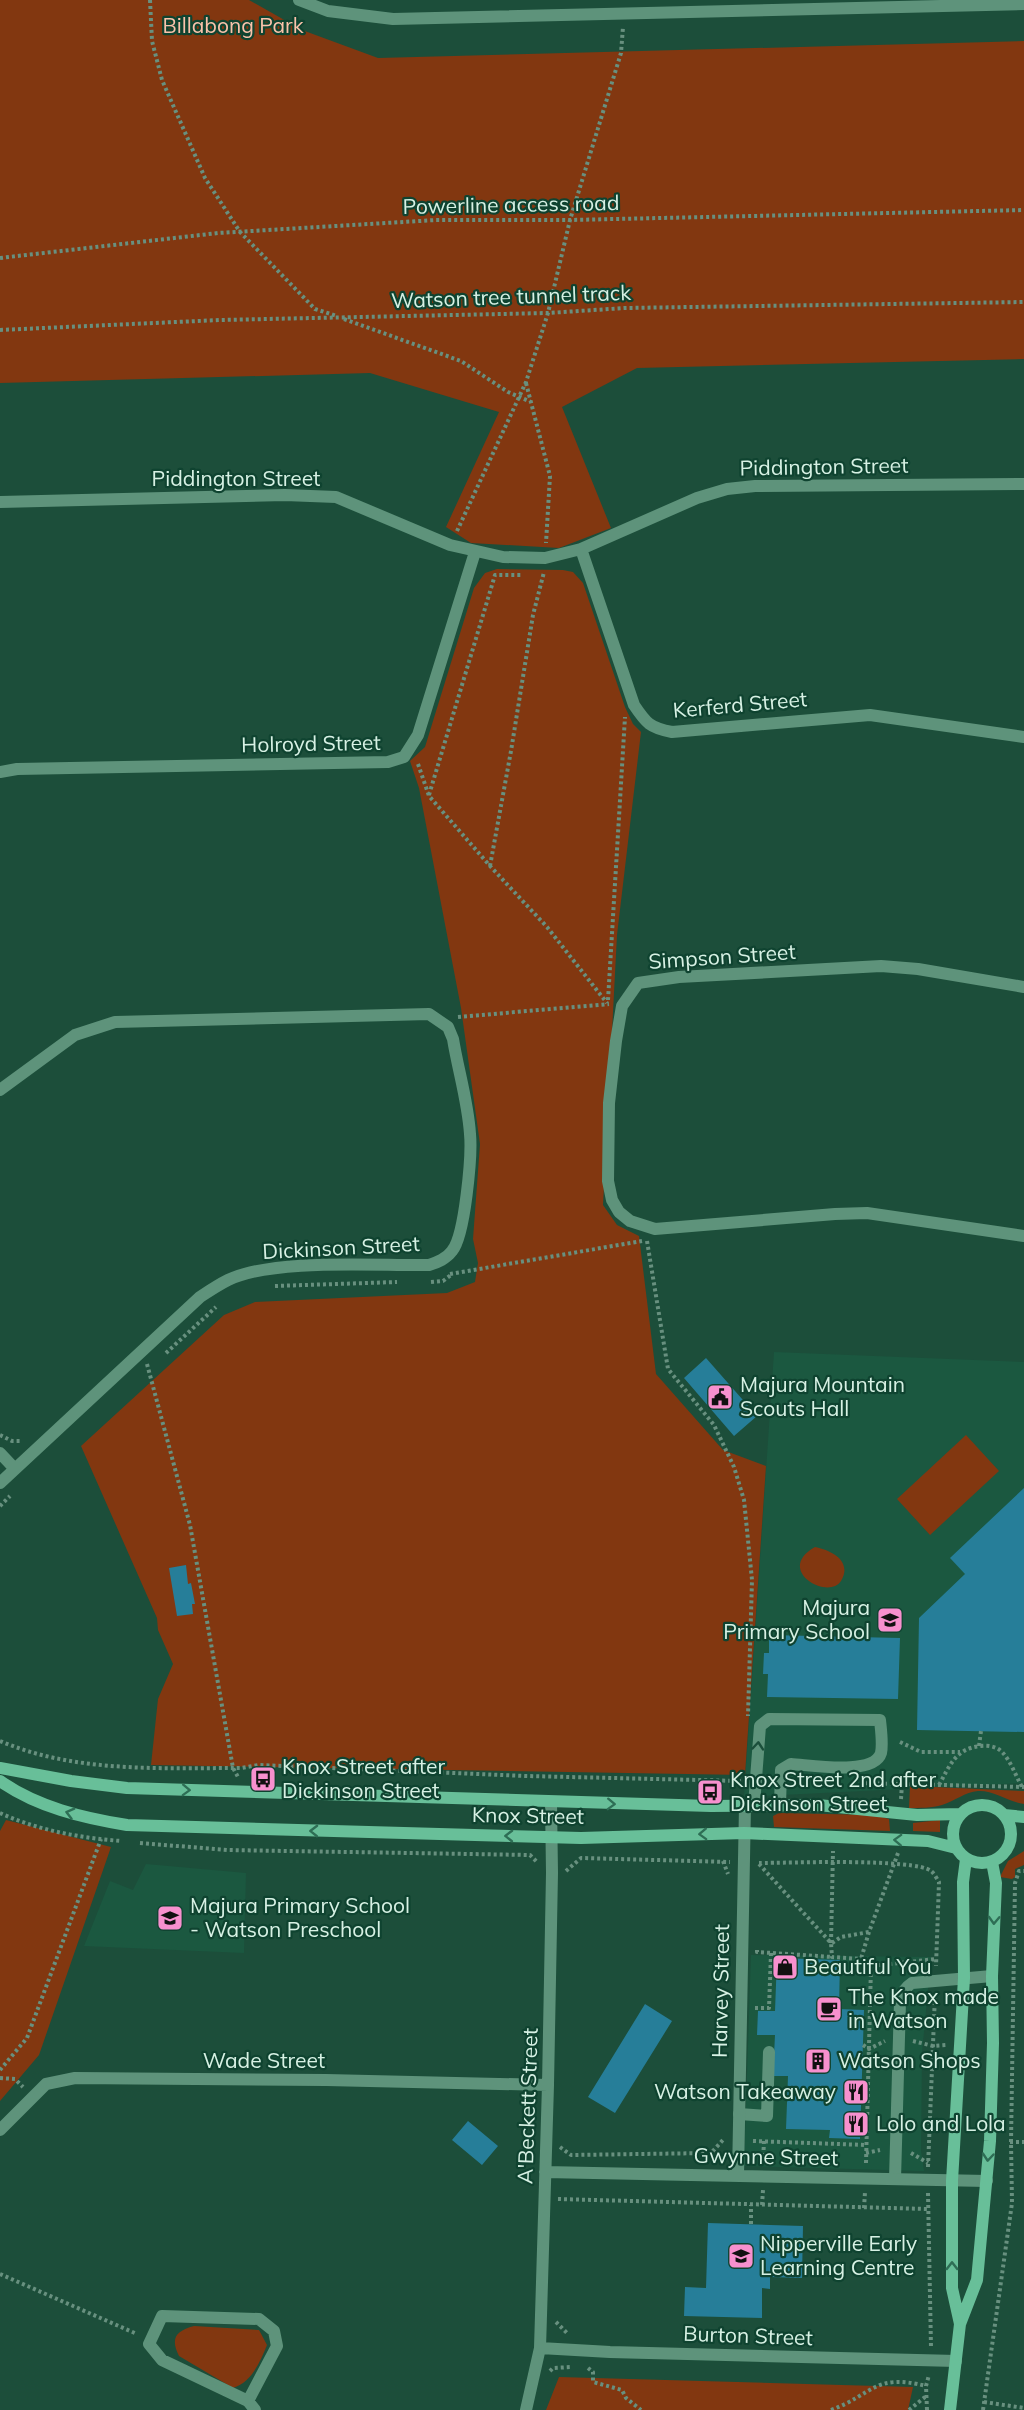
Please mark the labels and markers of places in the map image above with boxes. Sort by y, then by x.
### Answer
place label: Majura Mountain Scouts Hall [740,1371,905,1421]
public building icon: Majura Mountain Scouts Hall [705,1382,735,1412]
place label: Majura Primary School [723,1594,870,1644]
school or university icon: Majura Primary School [875,1605,905,1635]
place label: Knox Street after Dickinson Street [282,1753,446,1803]
bus stop icon: Knox Street after Dickinson Street [248,1764,278,1794]
place label: Knox Street 2nd after Dickinson Street [730,1766,936,1816]
bus stop icon: Knox Street 2nd after Dickinson Street [695,1777,725,1807]
place label: Majura Primary School - Watson Preschool [190,1892,410,1942]
school or university icon: Majura Primary School - Watson Preschool [155,1903,185,1933]
shop icon: Beautiful You [770,1952,800,1982]
place label: Beautiful You [804,1953,932,1979]
place label: The Knox made in Watson [848,1983,999,2033]
cafe icon: The Knox made in Watson [814,1994,844,2024]
building icon: Watson Shops [803,2046,833,2076]
place label: Watson Shops [838,2047,981,2073]
restaurant icon: Watson Takeaway [841,2077,871,2107]
place label: Watson Takeaway [654,2078,836,2104]
restaurant icon: Lolo and Lola [841,2109,871,2139]
place label: Lolo and Lola [876,2110,1006,2136]
place label: Nipperville Early Learning Centre [760,2230,917,2280]
school or university icon: Nipperville Early Learning Centre [726,2241,756,2271]

